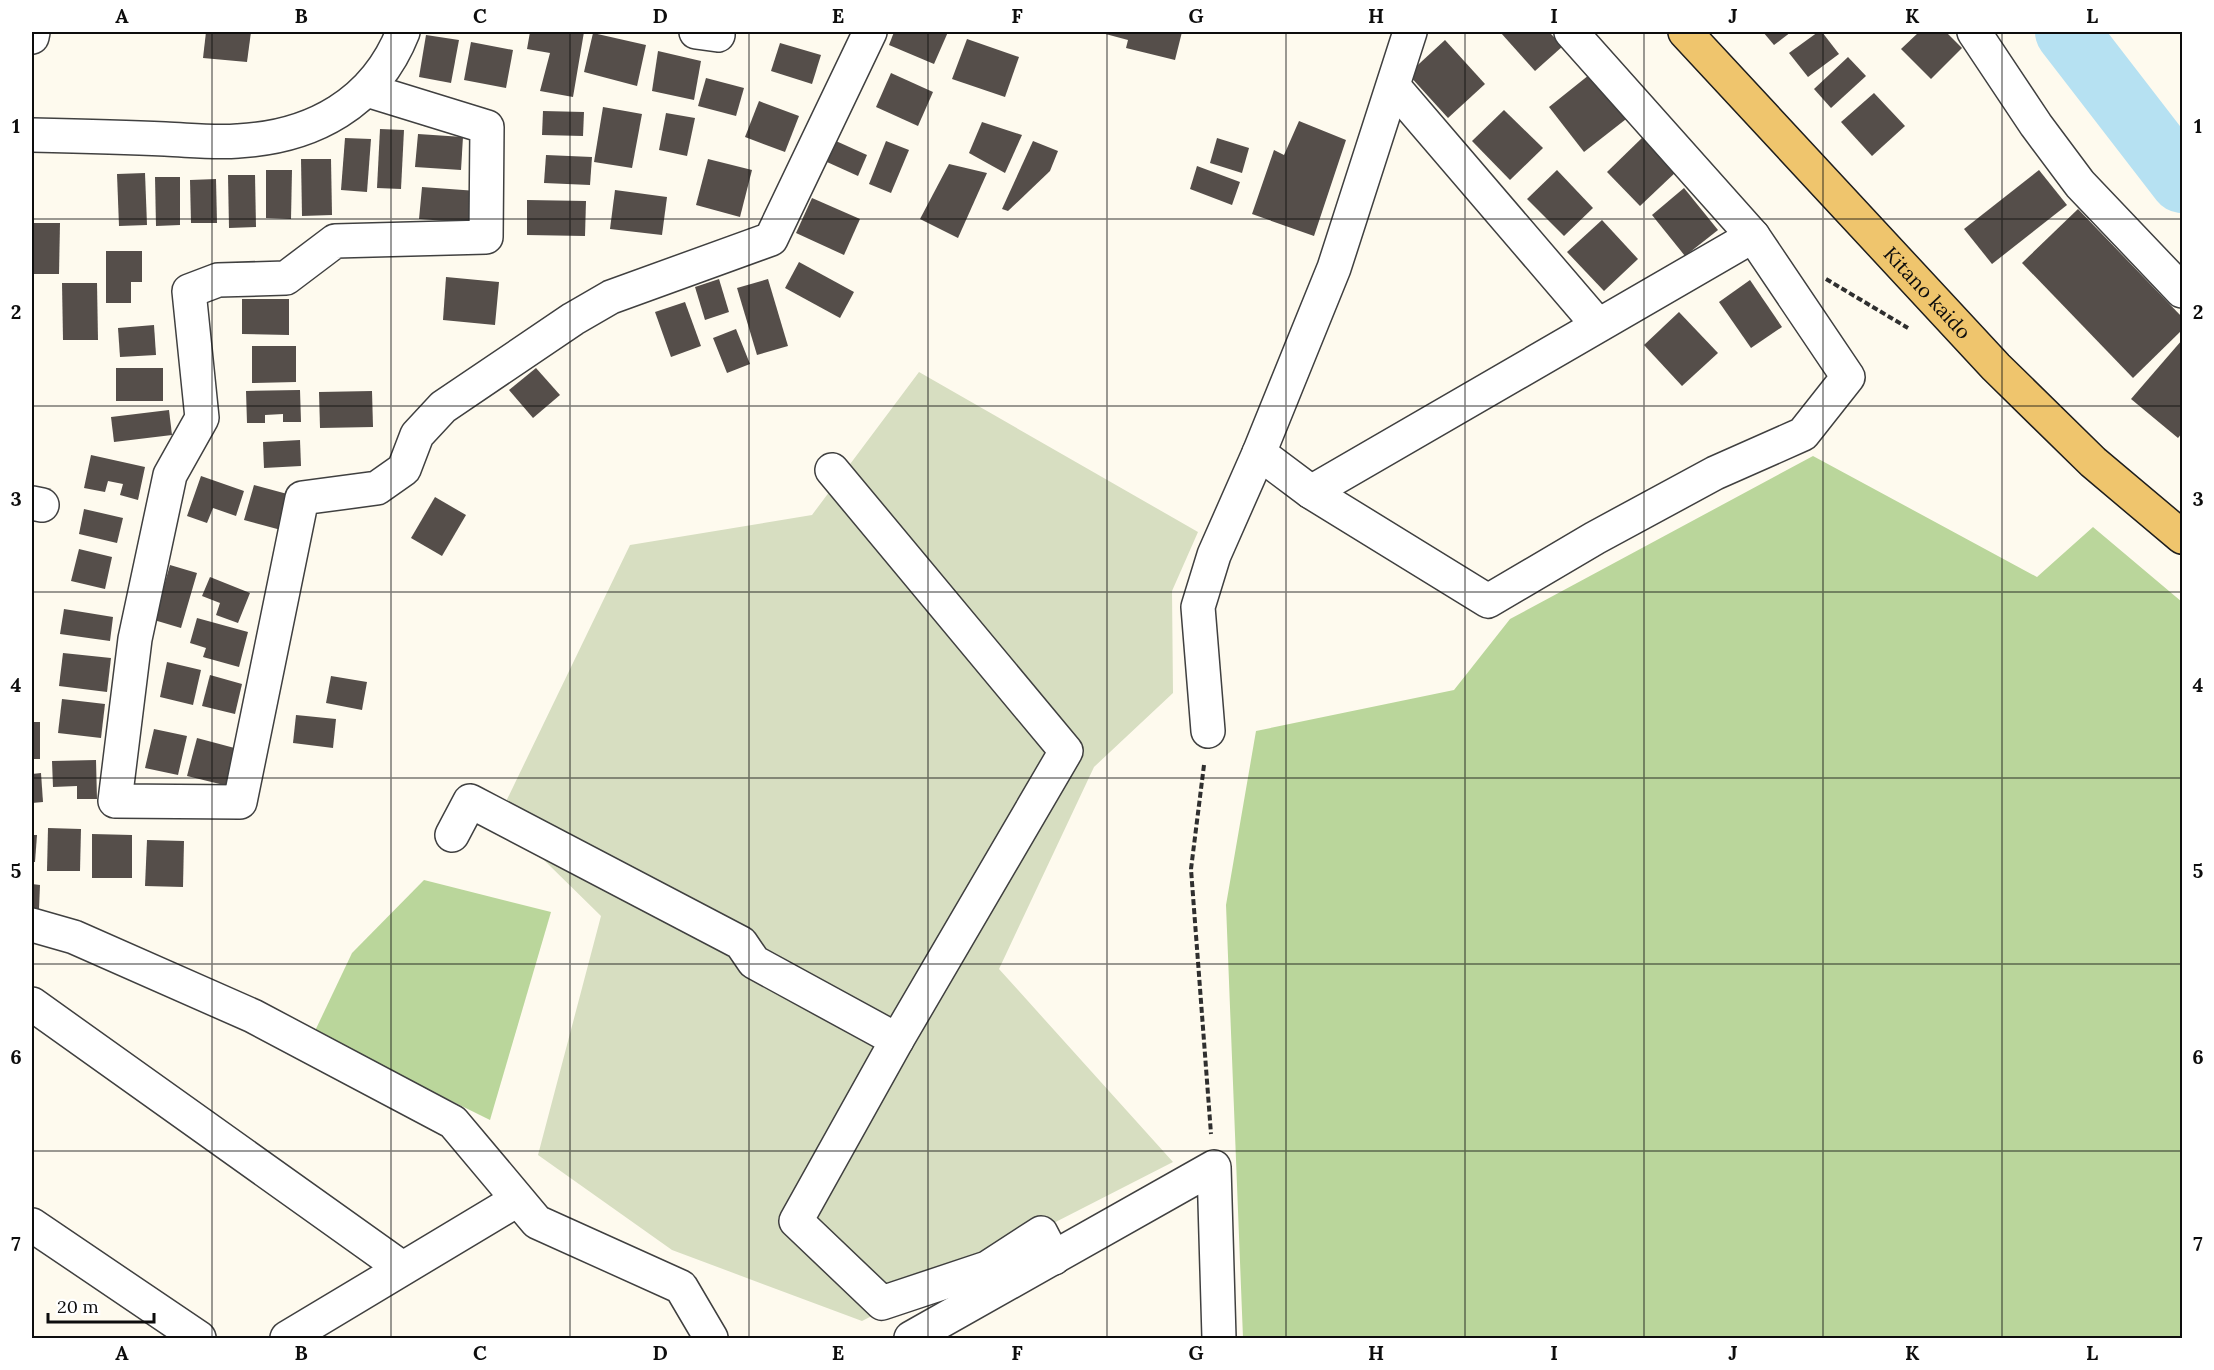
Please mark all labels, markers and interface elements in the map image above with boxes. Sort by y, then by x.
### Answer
text: A [115,3,129,28]
text: B [294,3,308,28]
text: C [473,3,487,28]
text: D [652,3,668,28]
text: E [832,3,844,28]
text: F [1011,3,1023,28]
text: G [1188,3,1204,28]
text: H [1368,3,1384,28]
text: I [1550,3,1558,28]
text: J [1728,3,1738,28]
text: K [1905,3,1920,28]
text: L [2086,3,2098,28]
text: 1 [12,113,20,138]
text: 1 [2194,113,2202,138]
street label: Kitano kaido [1879,241,1977,344]
text: 2 [11,299,21,324]
text: 2 [2193,299,2203,324]
text: 3 [10,486,22,511]
text: 3 [2192,486,2204,511]
text: 4 [11,672,22,697]
text: 4 [2193,672,2204,697]
text: 5 [11,858,22,883]
text: 5 [2193,858,2204,883]
text: 6 [10,1044,22,1069]
text: 6 [2192,1044,2204,1069]
text: 7 [11,1231,21,1256]
text: 7 [2193,1231,2203,1256]
scale bar [48,1286,154,1324]
text: 20 m [57,1295,99,1318]
text: A [115,1340,129,1365]
text: B [294,1340,308,1365]
text: C [473,1340,487,1365]
text: D [652,1340,668,1365]
text: E [832,1340,844,1365]
text: F [1011,1340,1023,1365]
text: G [1188,1340,1204,1365]
text: H [1368,1340,1384,1365]
text: I [1550,1340,1558,1365]
text: J [1728,1340,1738,1365]
text: K [1905,1340,1920,1365]
text: L [2086,1340,2098,1365]

